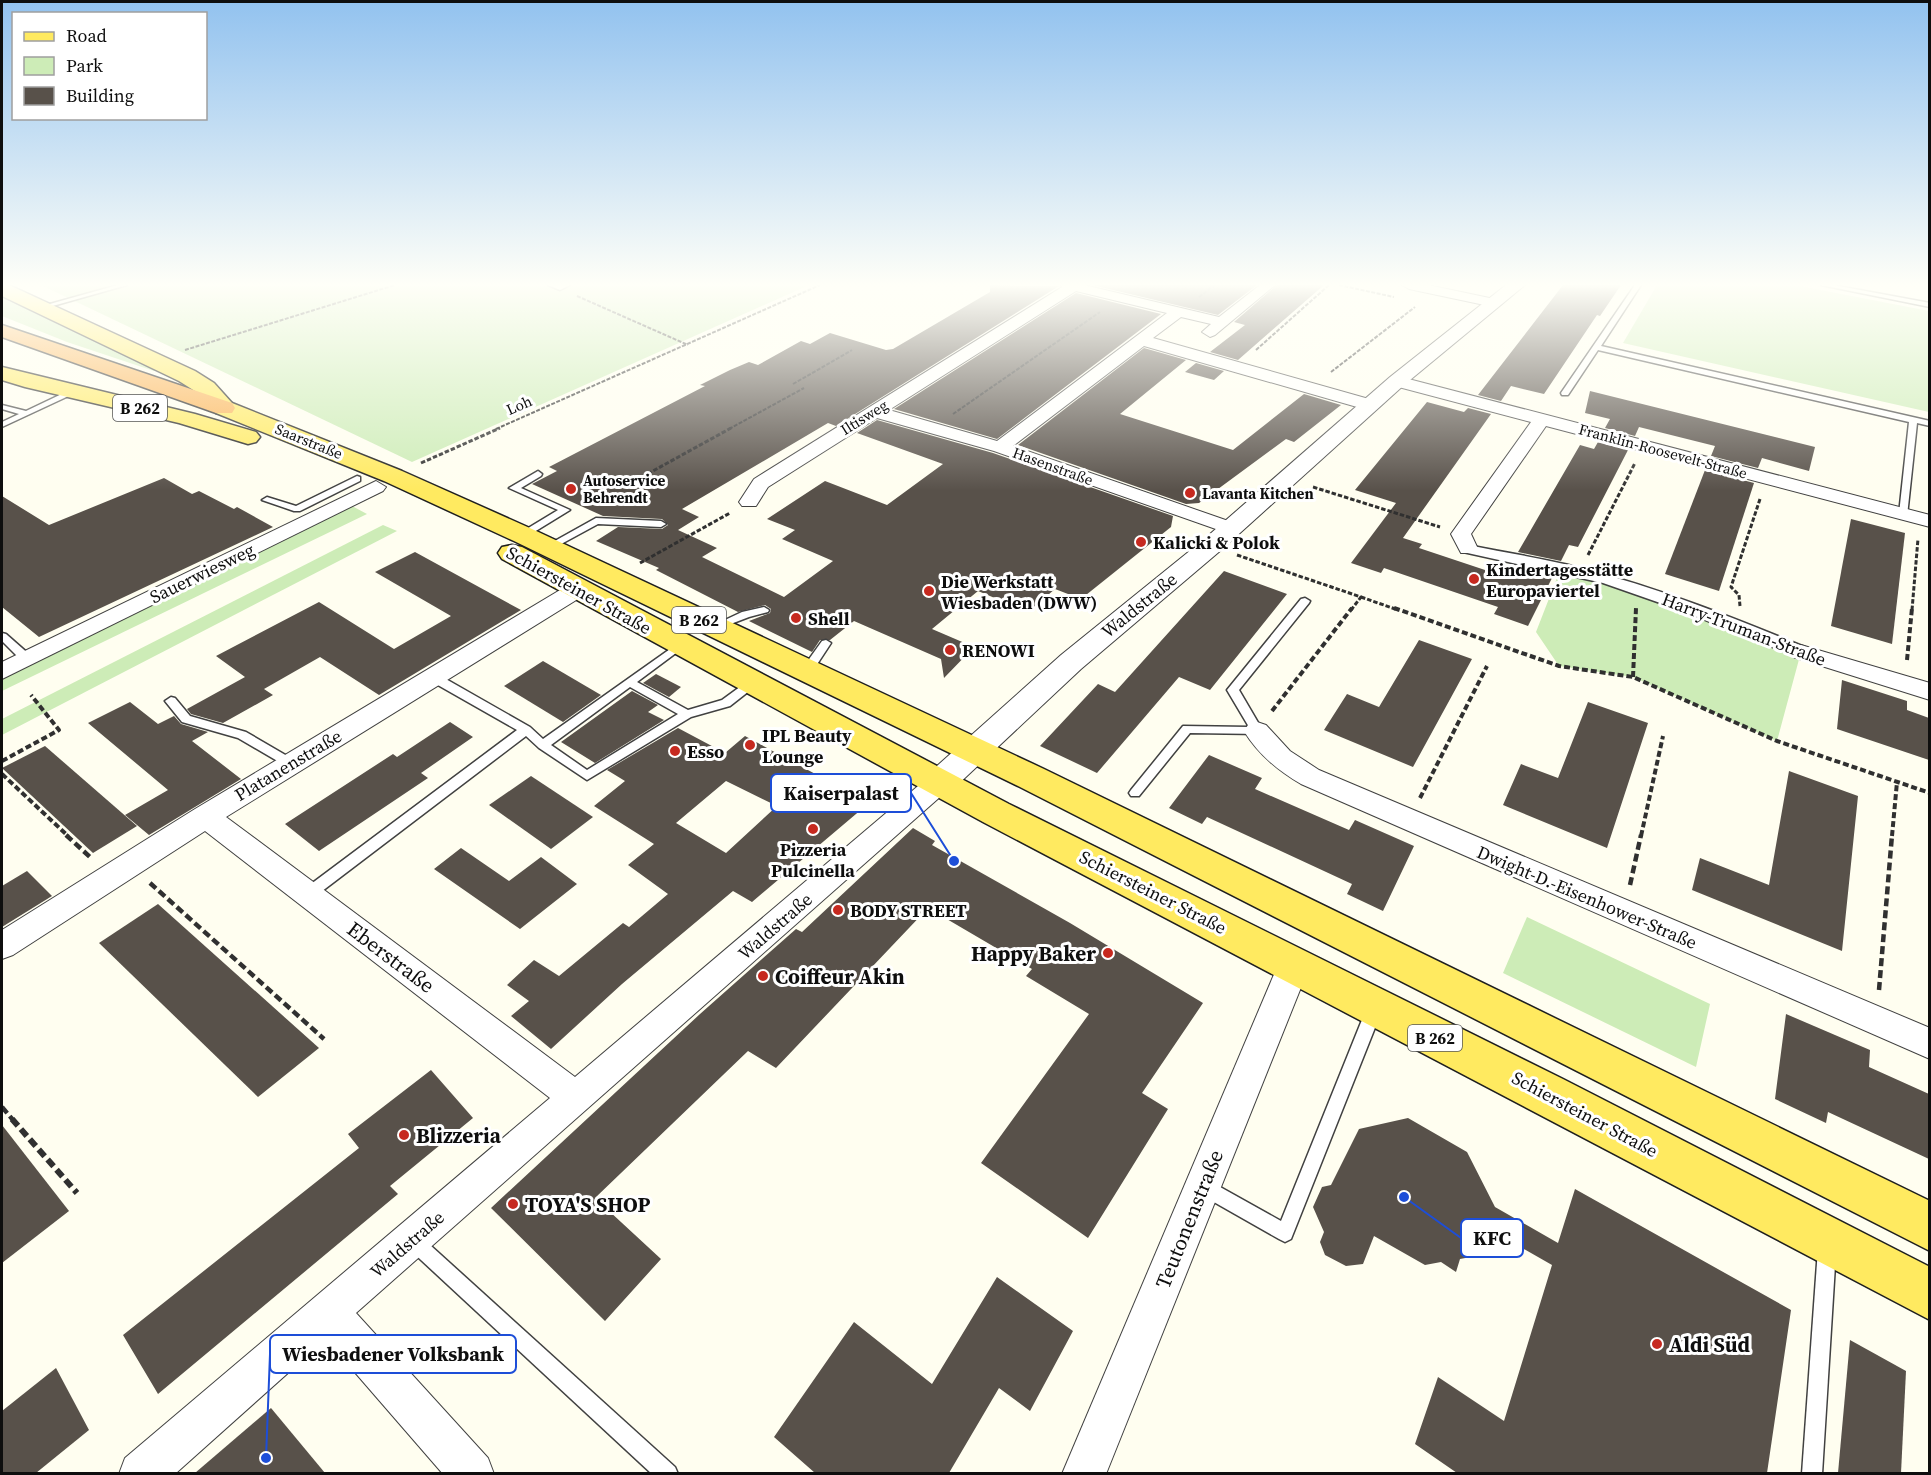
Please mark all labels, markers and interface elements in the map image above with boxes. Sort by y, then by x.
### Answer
legend [12,12,207,120]
text: Road [66,23,107,48]
text: Park [66,53,103,78]
text: Building [66,83,134,108]
street label: Loh [503,390,535,420]
street label: Iltisweg [836,394,892,440]
road number: B 262 [113,395,167,421]
street label: Saarstraße [272,418,346,464]
street label: Franklin-Roosevelt-Straße [1576,418,1750,484]
street label: Hasenstraße [1010,442,1096,490]
place label: Autoservice Behrendt [583,470,666,508]
marker: Autoservice Behrendt [564,482,578,496]
place label: Lavanta Kitchen [1202,483,1314,504]
marker: Lavanta Kitchen [1183,486,1197,500]
place label: Kalicki & Polok [1153,530,1280,555]
marker: Kalicki & Polok [1134,535,1148,549]
street label: Sauerwiesweg [145,537,259,609]
street label: Schiersteiner Straße [502,540,656,640]
place label: Kindertagesstätte Europaviertel [1486,557,1633,603]
street label: Waldstraße [1096,567,1182,643]
place label: Die Werkstatt Wiesbaden (DWW) [941,569,1097,615]
marker: Kindertagesstätte Europaviertel [1467,572,1481,586]
marker: Die Werkstatt Wiesbaden (DWW) [922,584,936,598]
street label: Harry-Truman-Straße [1658,586,1830,672]
place label: Shell [808,606,850,631]
road number: B 262 [672,607,726,633]
marker: Shell [789,611,803,625]
place label: RENOWI [962,638,1035,663]
marker: RENOWI [943,643,957,657]
street label: Platanenstraße [230,723,346,807]
place label: IPL Beauty Lounge [762,723,852,769]
marker: IPL Beauty Lounge [743,738,757,752]
place label: Esso [687,739,724,764]
marker: Esso [668,744,682,758]
callout: Kaiserpalast [771,774,911,812]
text: Kaiserpalast [783,779,899,807]
marker: Pizzeria Pulcinella [806,822,820,836]
place label: Pizzeria Pulcinella [771,837,855,883]
street label: Dwight-D.-Eisenhower-Straße [1473,839,1701,955]
street label: Schiersteiner Straße [1075,844,1231,940]
street label: Waldstraße [733,887,817,965]
place label: BODY STREET [850,898,967,923]
marker: BODY STREET [831,903,845,917]
street label: Eberstraße [341,915,441,999]
place label: Happy Baker [971,939,1096,968]
marker: Happy Baker [1101,946,1115,960]
place label: Coiffeur Akin [775,962,905,991]
marker: Coiffeur Akin [756,969,770,983]
road number: B 262 [1408,1025,1462,1051]
street label: Schiersteiner Straße [1508,1065,1662,1163]
place label: Blizzeria [416,1121,502,1150]
marker: Blizzeria [397,1128,411,1142]
street label: Teutonenstraße [1148,1145,1230,1293]
place label: TOYA'S SHOP [525,1190,651,1219]
marker: TOYA'S SHOP [506,1197,520,1211]
street label: Waldstraße [365,1205,449,1283]
callout: KFC [1461,1219,1523,1257]
text: KFC [1473,1224,1511,1252]
place label: Aldi Süd [1669,1330,1750,1359]
callout: Wiesbadener Volksbank [270,1335,516,1373]
marker: Aldi Süd [1650,1337,1664,1351]
text: Wiesbadener Volksbank [282,1340,504,1368]

